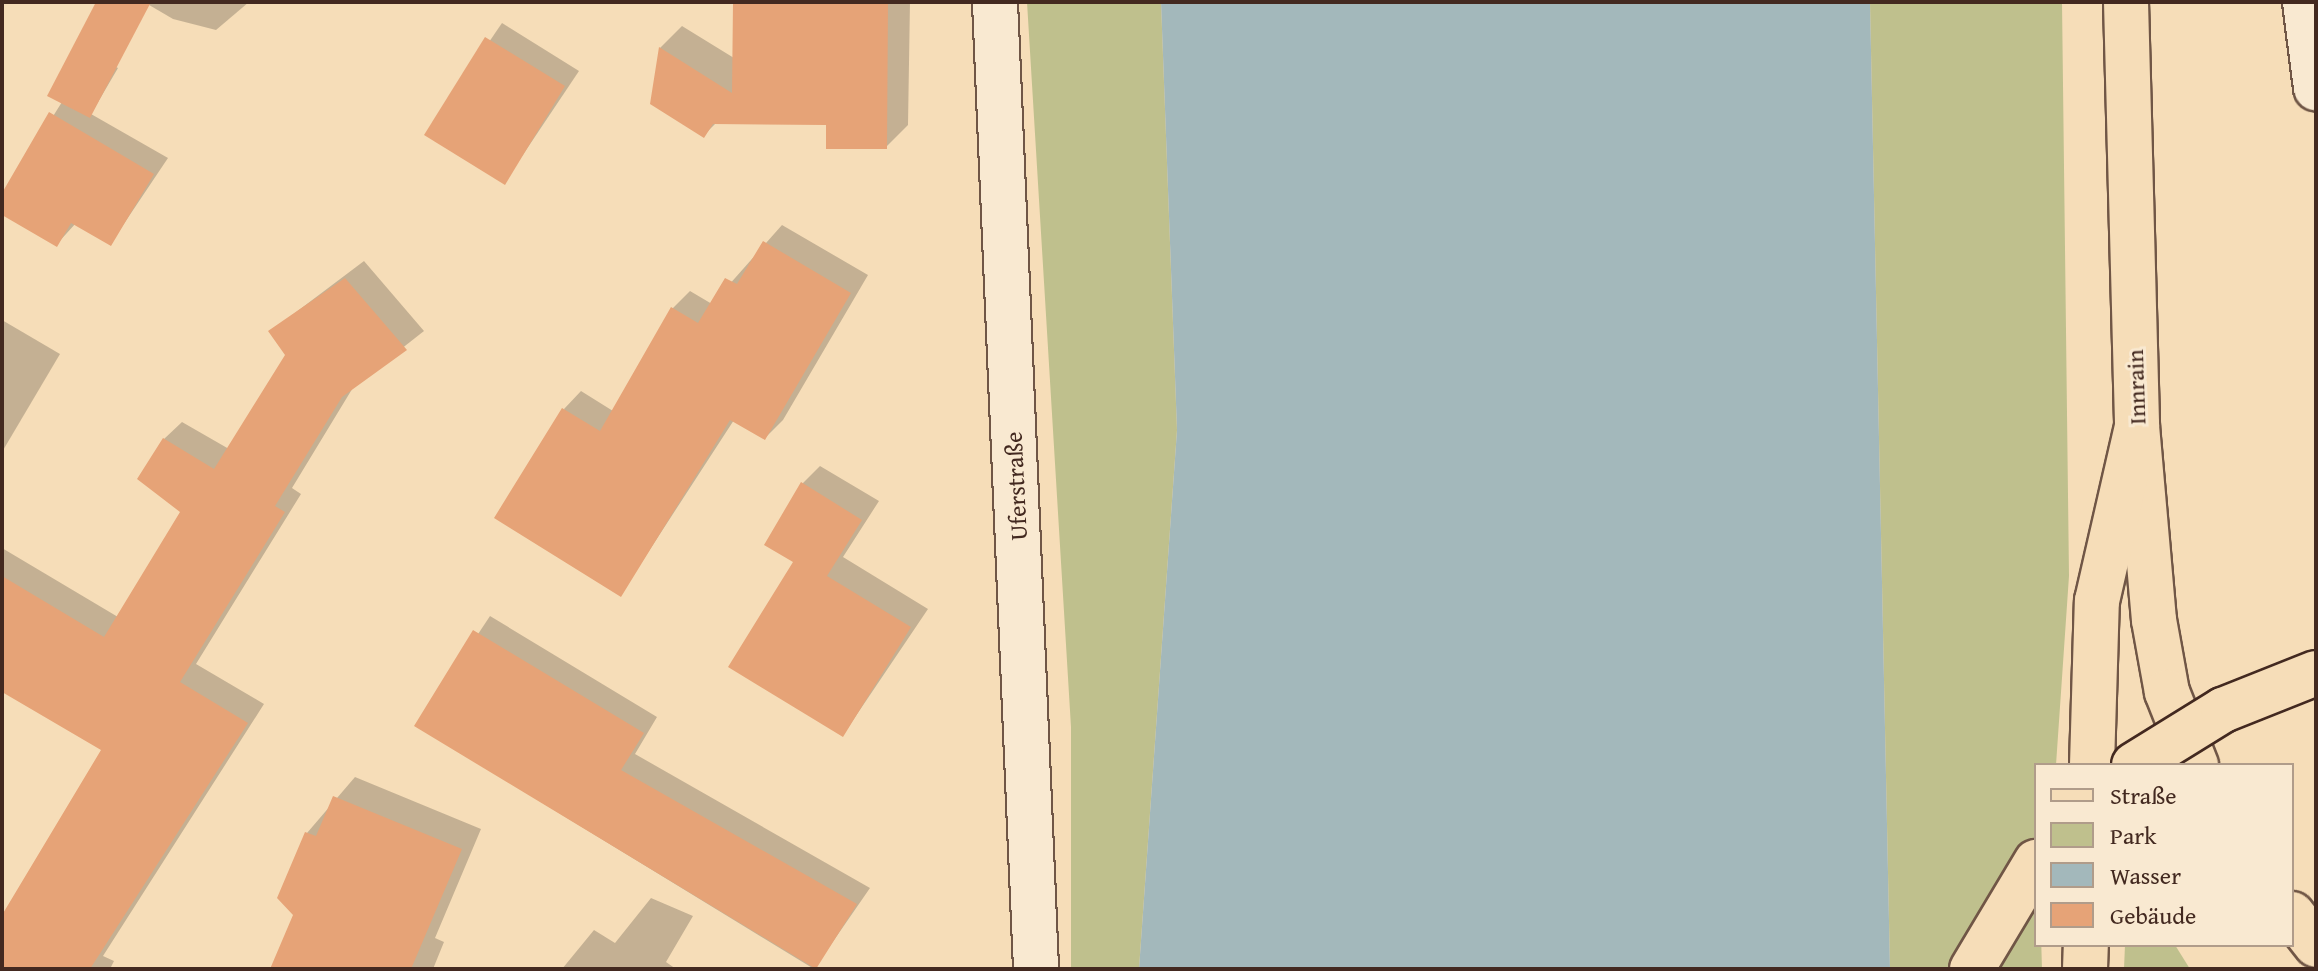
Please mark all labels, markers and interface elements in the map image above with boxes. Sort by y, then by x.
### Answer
street label: Innrain [2120,349,2152,425]
street label: Uferstraße [999,431,1033,541]
legend [2034,763,2294,947]
text: Straße [2110,778,2177,813]
text: Park [2110,818,2156,853]
text: Wasser [2110,858,2181,893]
text: Gebäude [2110,898,2196,933]

